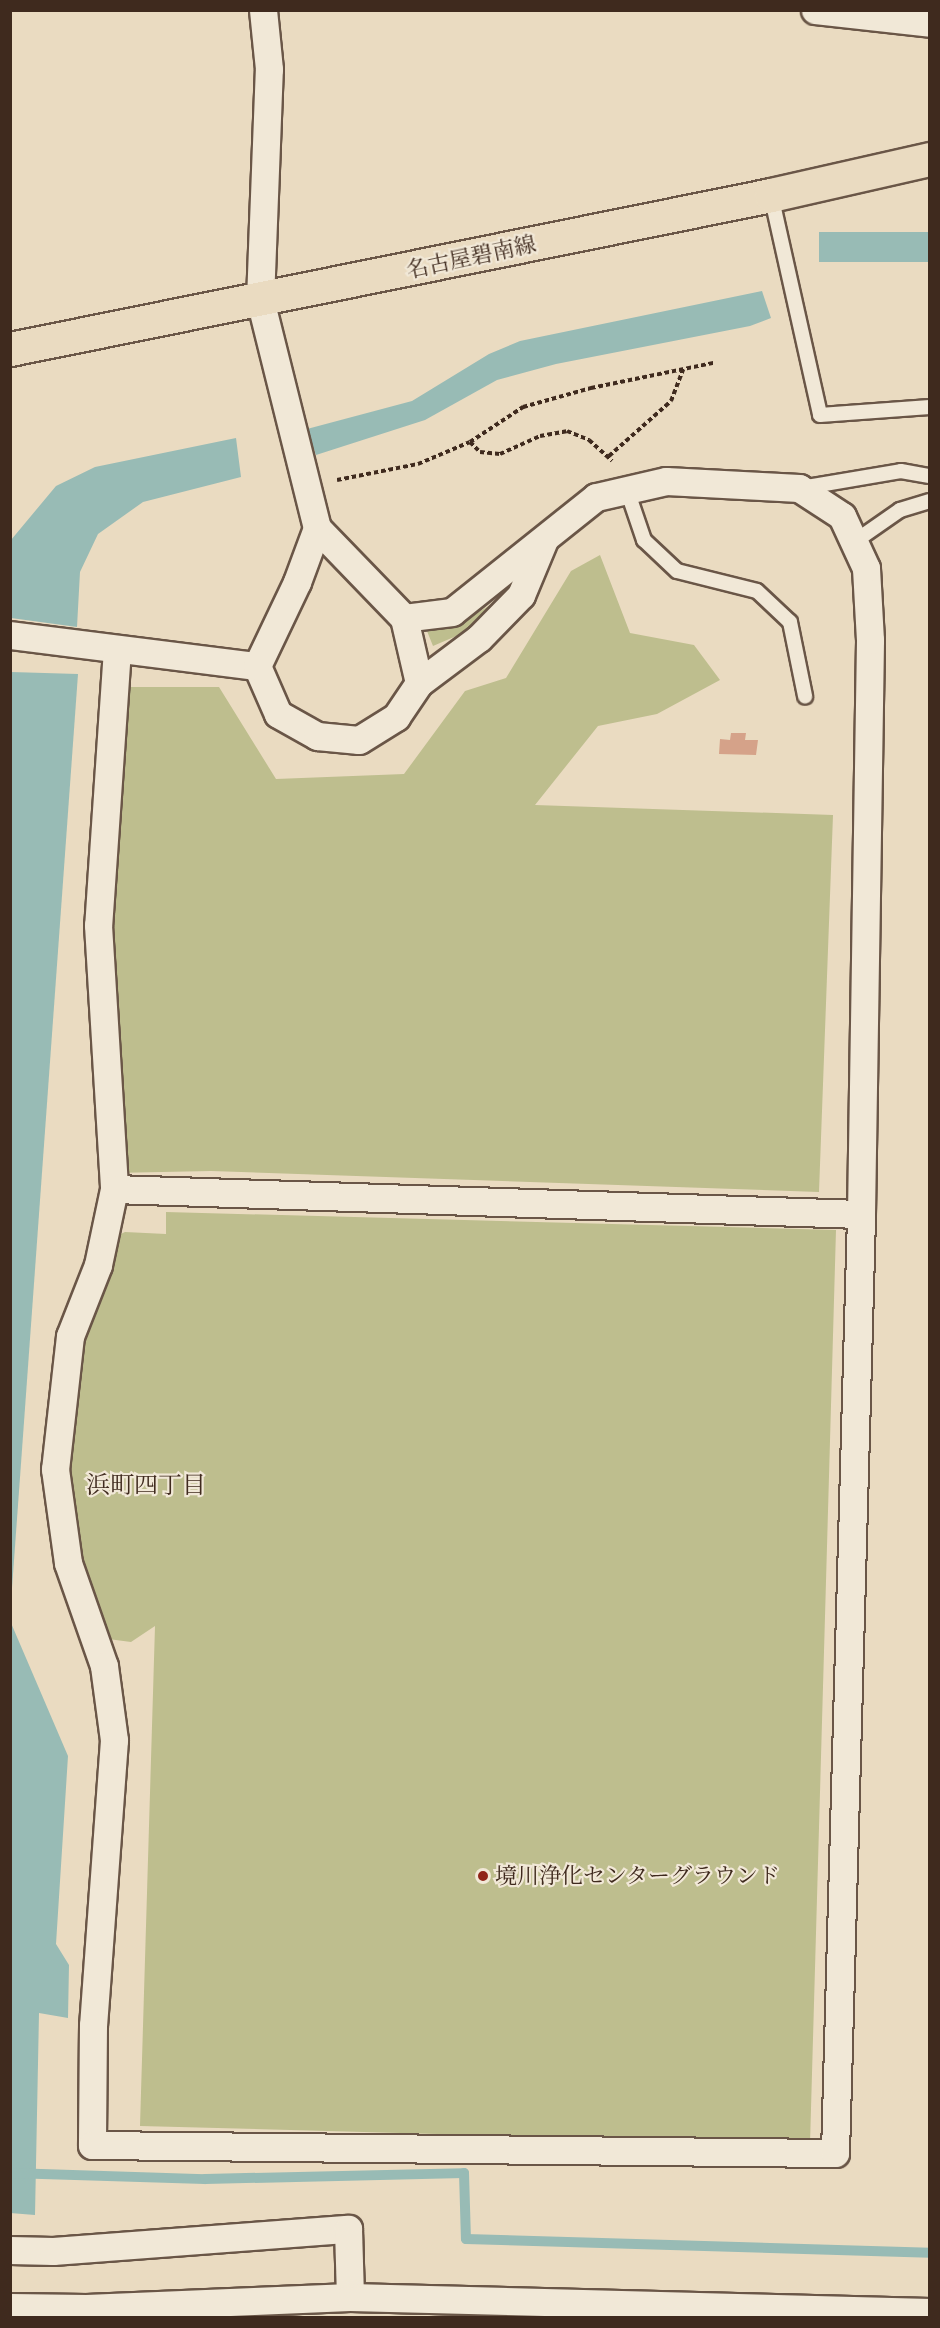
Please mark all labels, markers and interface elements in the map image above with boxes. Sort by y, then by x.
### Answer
street label: 名古屋碧南線 [404,230,538,284]
district label: 浜町四丁目 [86,1471,206,1499]
place label: 境川浄化センターグラウンド [495,1863,781,1889]
marker: 境川浄化センターグラウンド [476,1869,490,1883]

